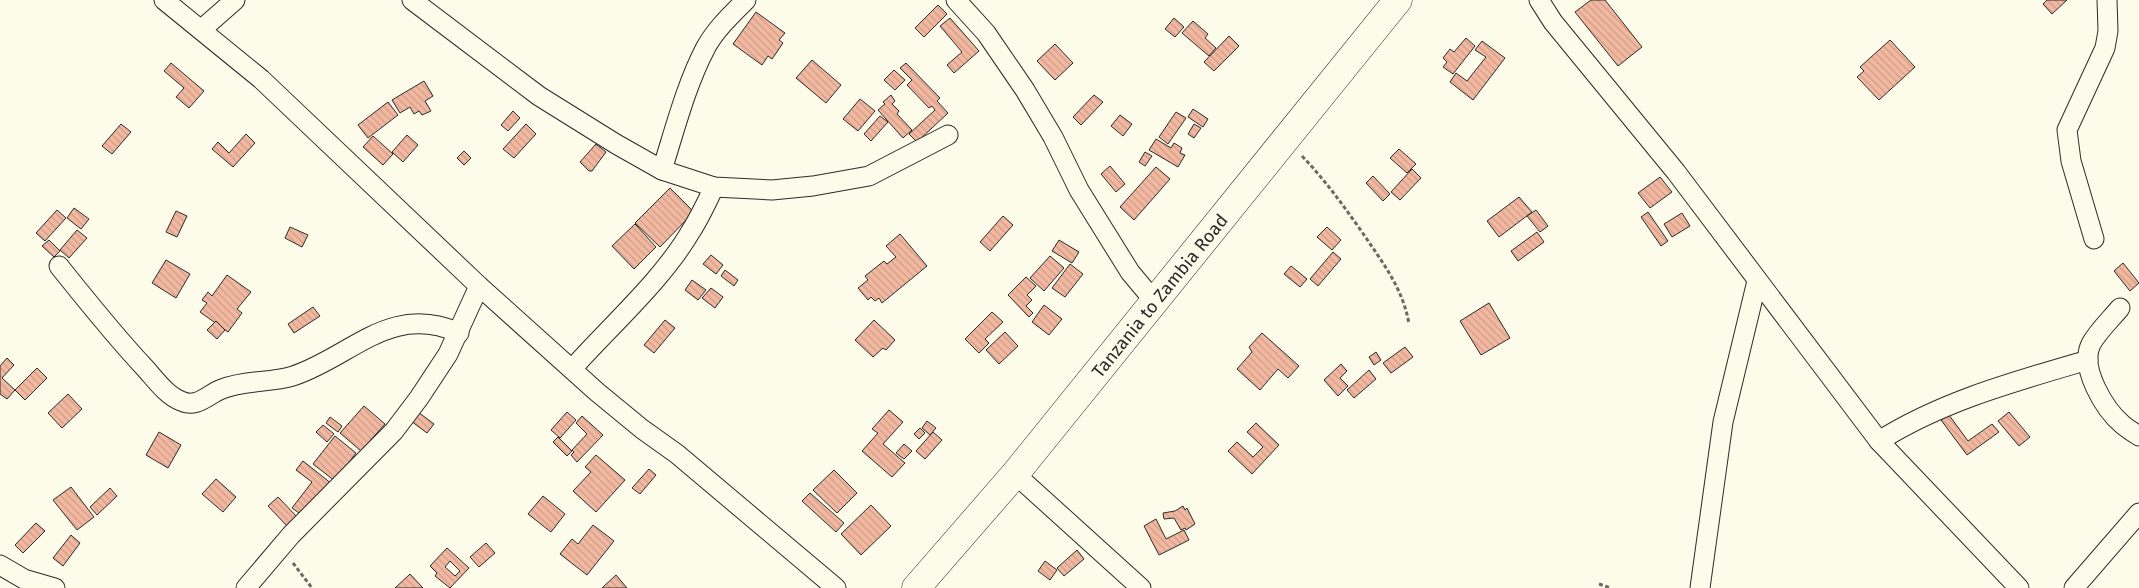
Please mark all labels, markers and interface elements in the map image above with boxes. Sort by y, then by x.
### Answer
street label: Tanzania to Zambia Road [1087,210,1233,382]

